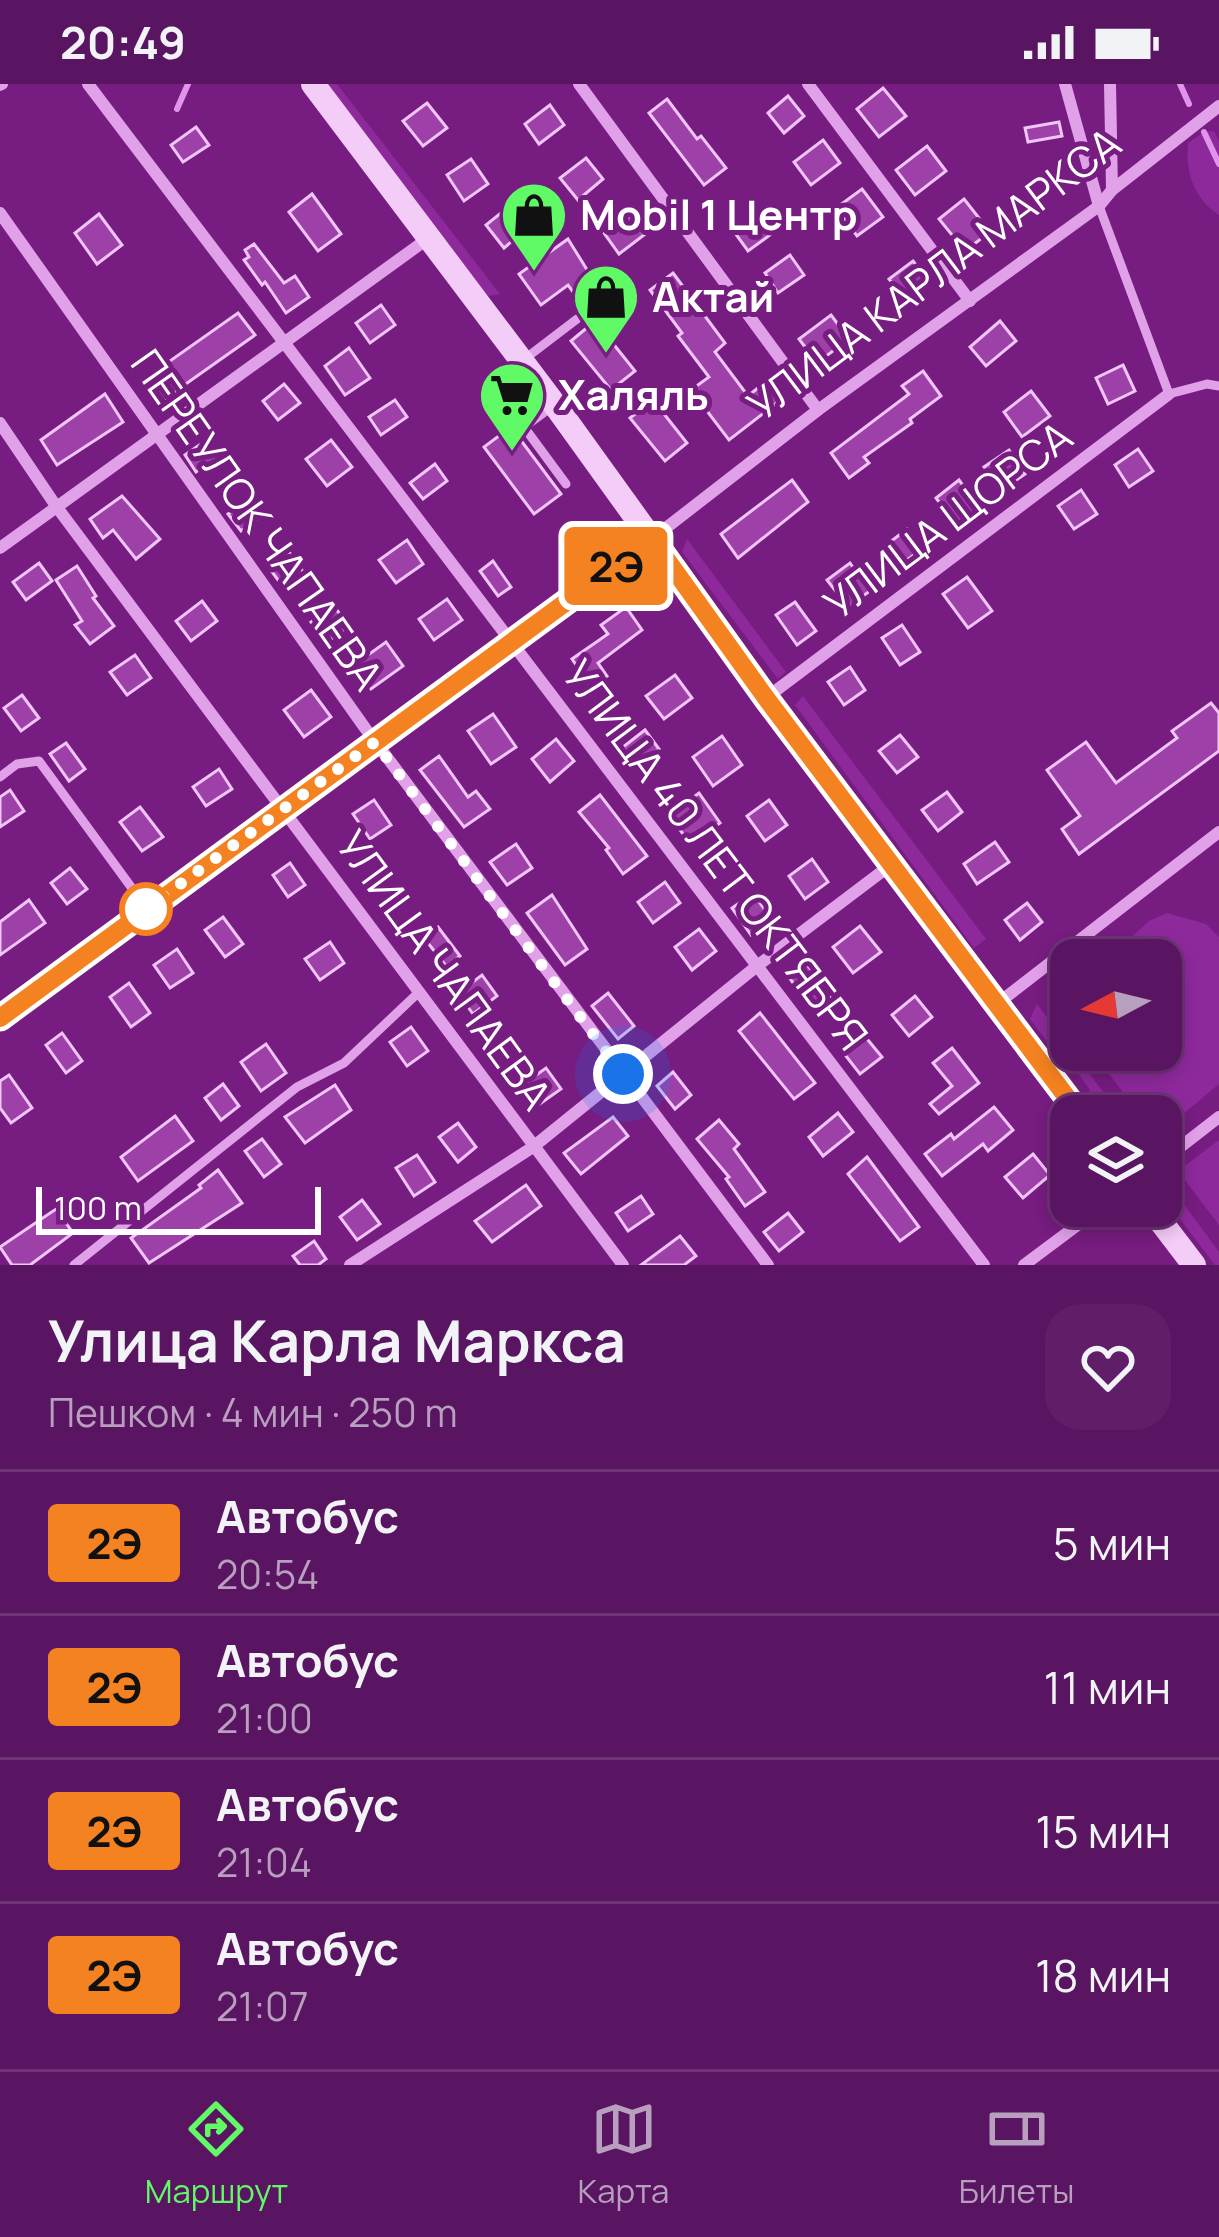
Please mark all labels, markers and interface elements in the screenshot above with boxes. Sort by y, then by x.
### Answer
text: 20:49 [60,11,186,73]
street label: УЛИЦА КАРЛА МАРКСА [735,114,1132,433]
shop icon: Mobil 1 Центр [499,180,569,274]
place label: Mobil 1 Центр [580,185,858,243]
shop icon: Актай [571,262,641,356]
place label: Актай [652,267,774,325]
street label: ПЕРЕУЛОК ЧАПАЕВА [118,338,397,701]
supermarket icon: Халяль [477,360,547,454]
place label: Халяль [558,365,709,423]
street label: УЛИЦА ЩОРСА [811,407,1083,632]
line badge: 2Э [562,527,670,605]
text: 2Э [588,537,644,595]
street label: УЛИЦА 40 ЛЕТ ОКТЯБРЯ [550,647,882,1061]
street label: УЛИЦА ЧАПАЕВА [324,818,566,1121]
unlabelled marker [121,884,171,934]
north arrow [1050,939,1182,1071]
map controls [1050,939,1182,1227]
your location [593,1044,653,1104]
button: layers [1050,1095,1182,1227]
scale bar [36,1181,321,1234]
text: 100 m [54,1185,142,1230]
text: Улица Карла Маркса [48,1301,626,1379]
button: heart [1045,1304,1171,1430]
text: Пешком · 4 мин · 250 m [48,1385,458,1439]
text: Автобус [216,1485,399,1547]
text: 5 мин [1053,1512,1171,1574]
text: 2Э [86,1514,142,1572]
text: 20:54 [216,1547,319,1601]
text: Автобус [216,1629,399,1691]
text: 11 мин [1044,1656,1171,1718]
text: 2Э [86,1658,142,1716]
text: 21:00 [216,1691,313,1745]
text: Автобус [216,1773,399,1835]
text: 15 мин [1035,1800,1171,1862]
text: 2Э [86,1802,142,1860]
text: 21:04 [216,1835,312,1889]
text: Автобус [216,1917,399,1979]
text: 18 мин [1035,1944,1171,2006]
text: 2Э [86,1946,142,2004]
text: 21:07 [216,1979,308,2033]
tab: Маршрут [145,2096,288,2213]
tab: Карта [578,2096,669,2213]
tab: Билеты [959,2096,1074,2213]

